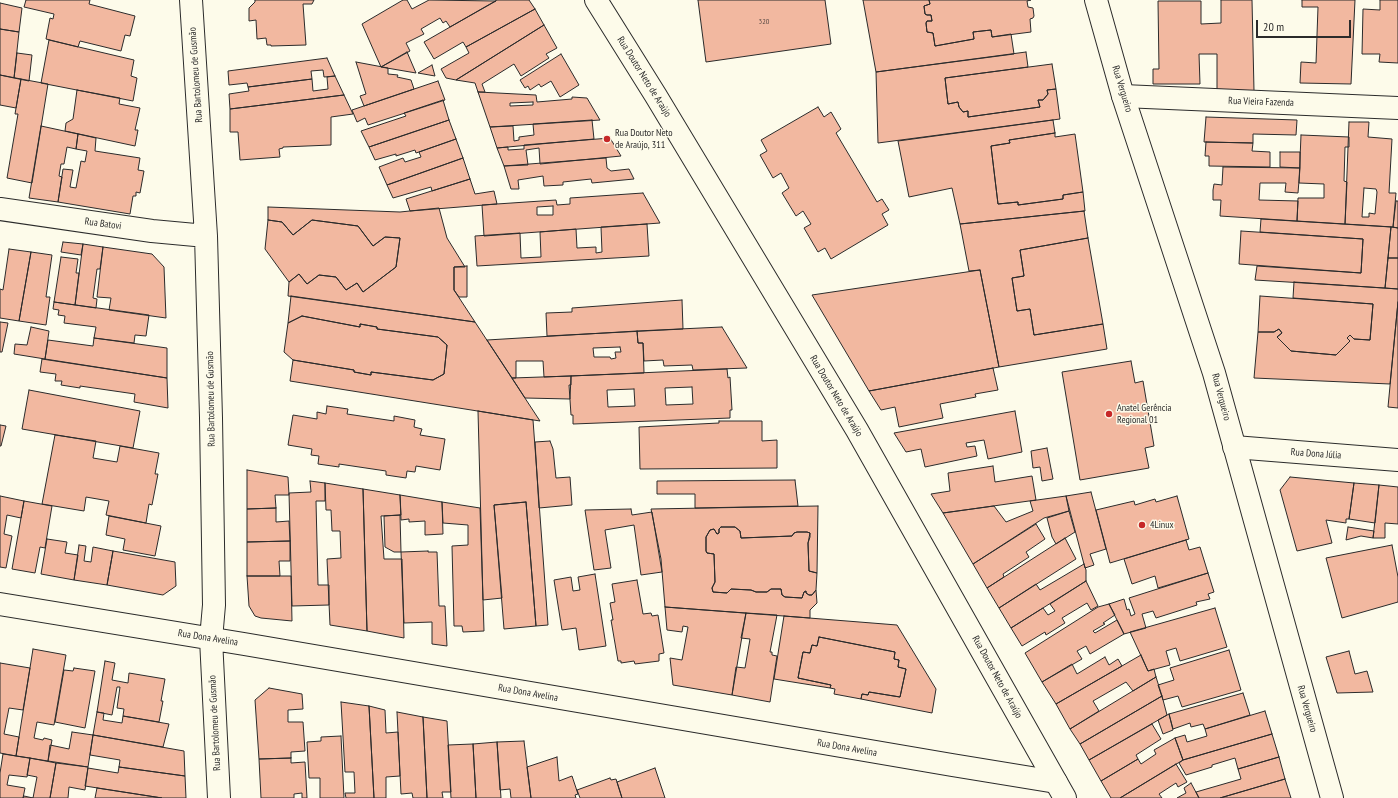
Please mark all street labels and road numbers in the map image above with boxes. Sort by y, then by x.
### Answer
street label: Rua Bartolomeu de Gusmão [187,27,205,123]
street label: Rua Doutor Neto de Araújo [614,35,674,119]
street label: Rua Vergueiro [1109,64,1135,114]
street label: Rua Vieira Fazenda [1228,95,1294,109]
street label: Rua Batovi [84,215,122,233]
street label: Rua Bartolomeu de Gusmão [204,351,218,447]
street label: Rua Doutor Neto de Araújo [807,353,865,439]
street label: Rua Vergueiro [1209,372,1233,422]
street label: Rua Dona Júlia [1290,446,1342,462]
street label: Rua Dona Avelina [177,627,239,649]
street label: Rua Doutor Neto de Araújo [969,634,1025,720]
street label: Rua Bartolomeu de Gusmão [207,675,223,771]
street label: Rua Dona Avelina [497,682,559,704]
street label: Rua Vergueiro [1295,684,1319,734]
street label: Rua Dona Avelina [816,737,878,759]

